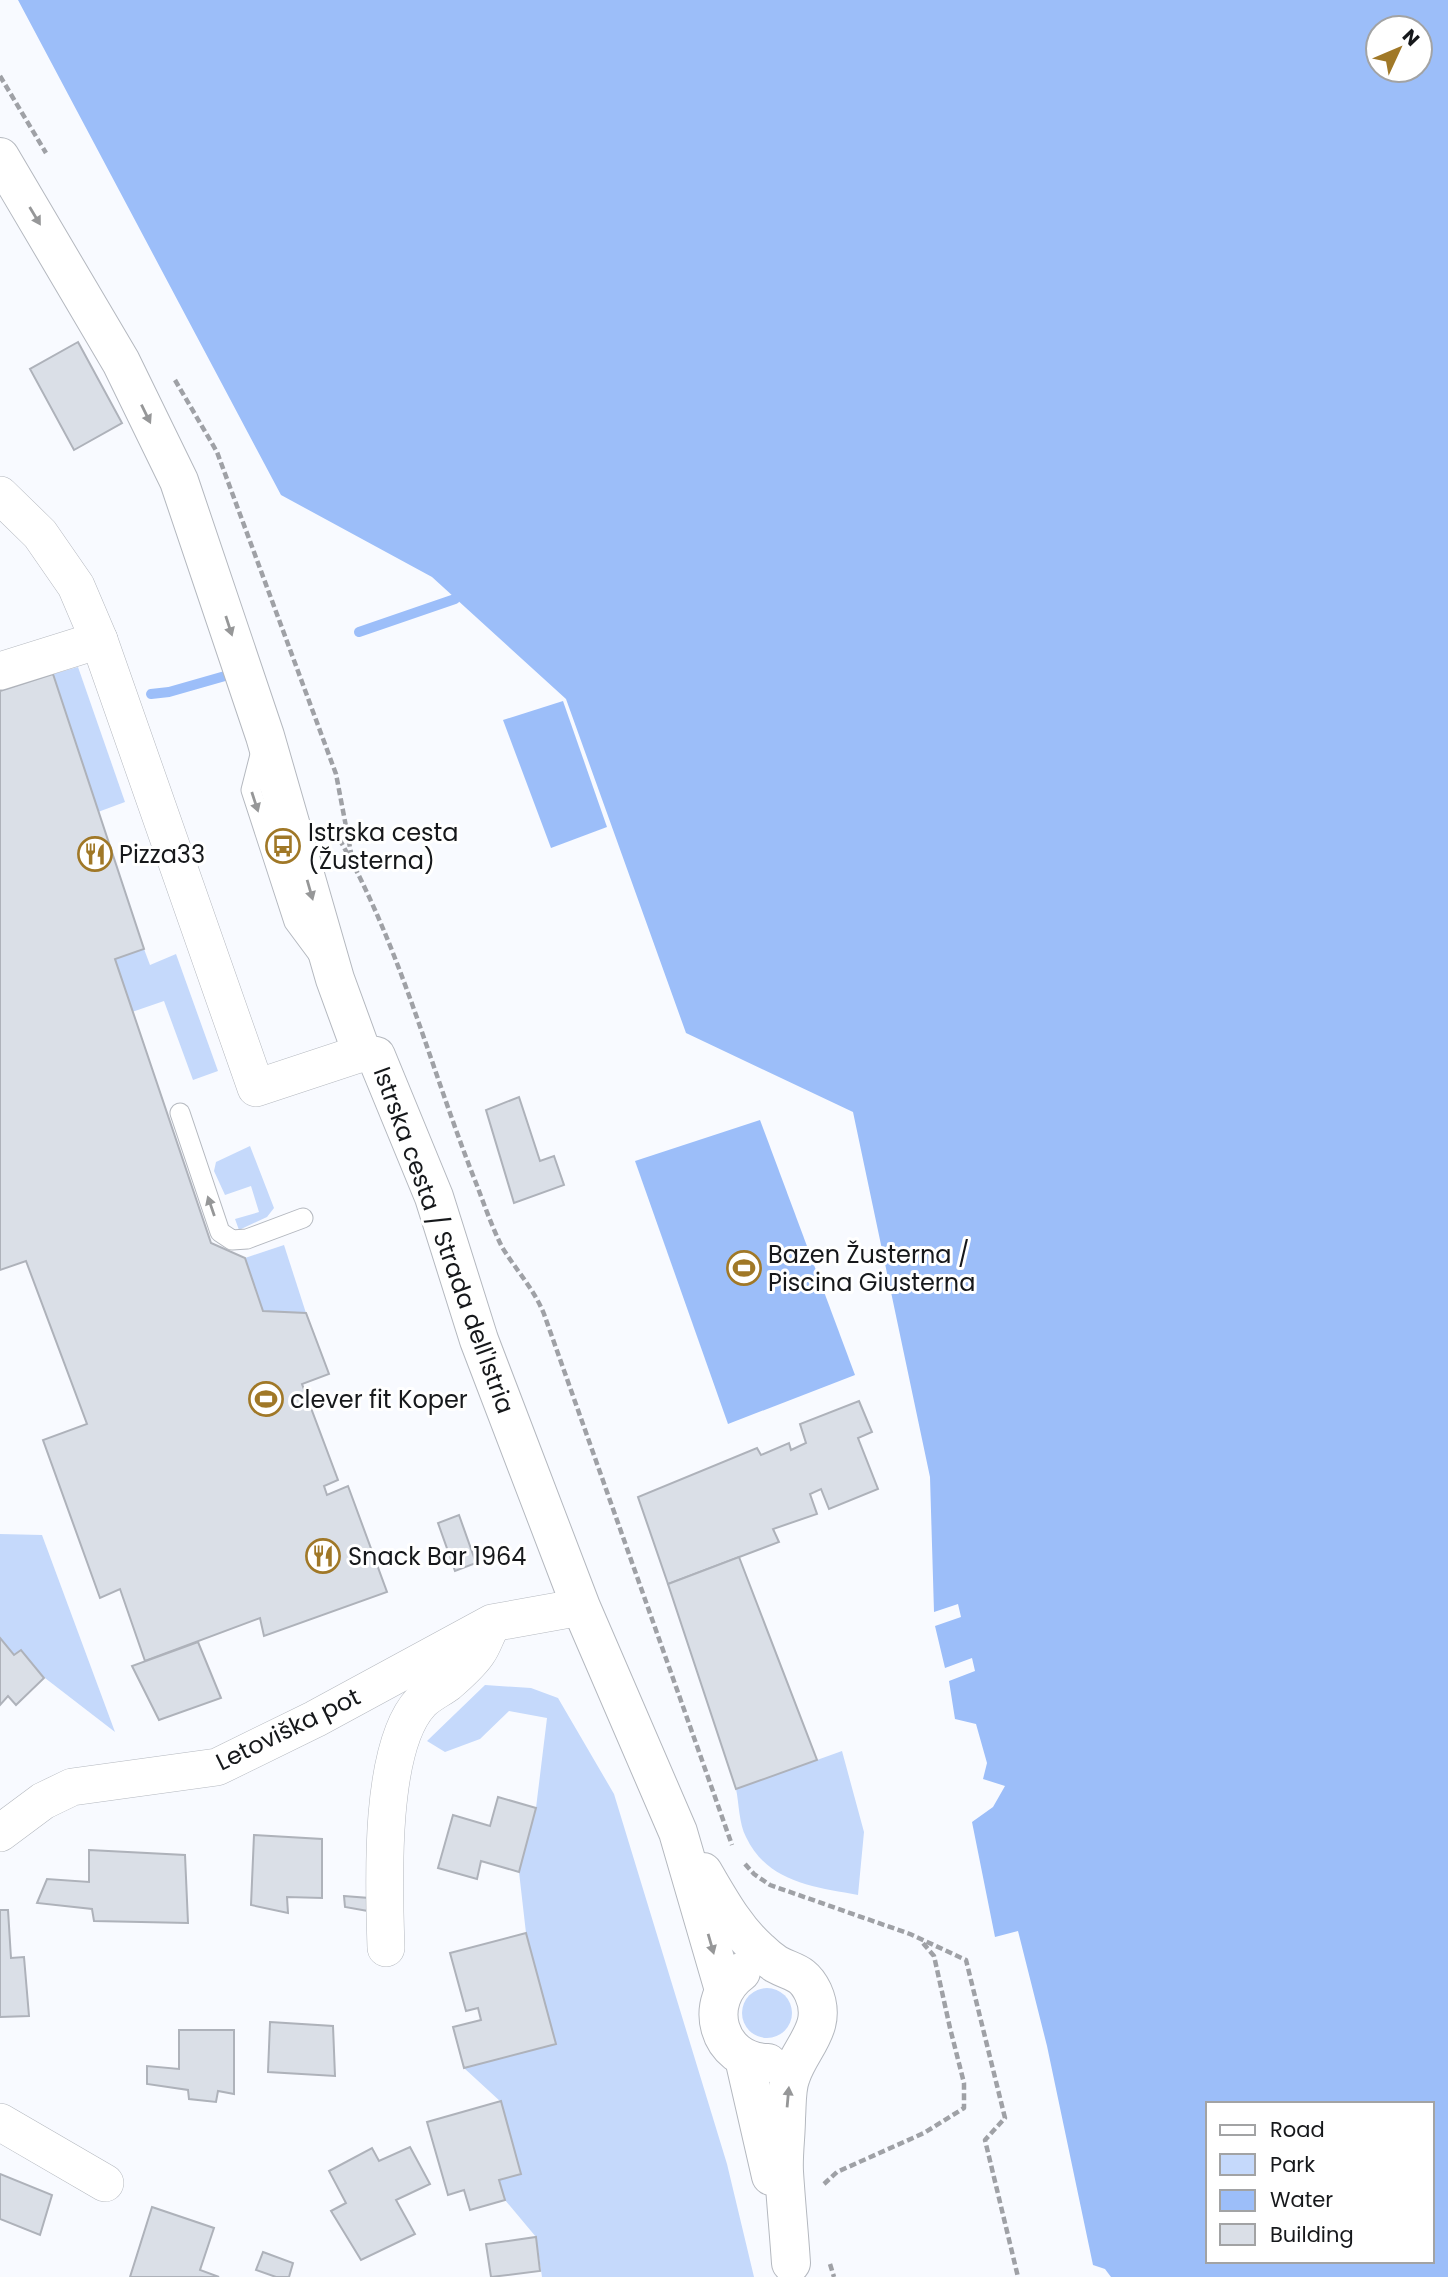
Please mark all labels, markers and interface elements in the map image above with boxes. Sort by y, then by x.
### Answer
north arrow [1364,14,1434,84]
text: N [1396,23,1426,52]
one-way arrow [29,206,42,225]
one-way arrow [141,404,152,424]
one-way arrow [225,615,235,636]
one-way arrow [250,791,260,812]
place label: Istrska cesta (Žusterna) [308,816,459,877]
bus stop icon: Istrska cesta (Žusterna) [264,827,302,865]
restaurant icon: Pizza33 [76,835,114,873]
place label: Pizza33 [119,838,205,871]
one-way arrow [305,880,315,901]
street label: Istrska cesta / Strada dell'Istria [366,1062,522,1418]
one-way arrow [205,1196,216,1217]
place label: Bazen Žusterna / Piscina Giusterna [768,1238,975,1299]
sports icon: Bazen Žusterna / Piscina Giusterna [725,1249,763,1287]
sports icon: clever fit Koper [247,1380,285,1418]
place label: clever fit Koper [290,1383,468,1416]
restaurant icon: Snack Bar 1964 [304,1537,342,1575]
place label: Snack Bar 1964 [348,1540,526,1573]
street label: Letoviška pot [210,1680,366,1778]
one-way arrow [706,1934,716,1955]
one-way arrow [783,2086,794,2108]
legend [1206,2102,1434,2263]
text: Road [1270,2115,1325,2144]
text: Park [1270,2150,1315,2179]
text: Water [1270,2185,1333,2214]
text: Building [1270,2220,1354,2249]

